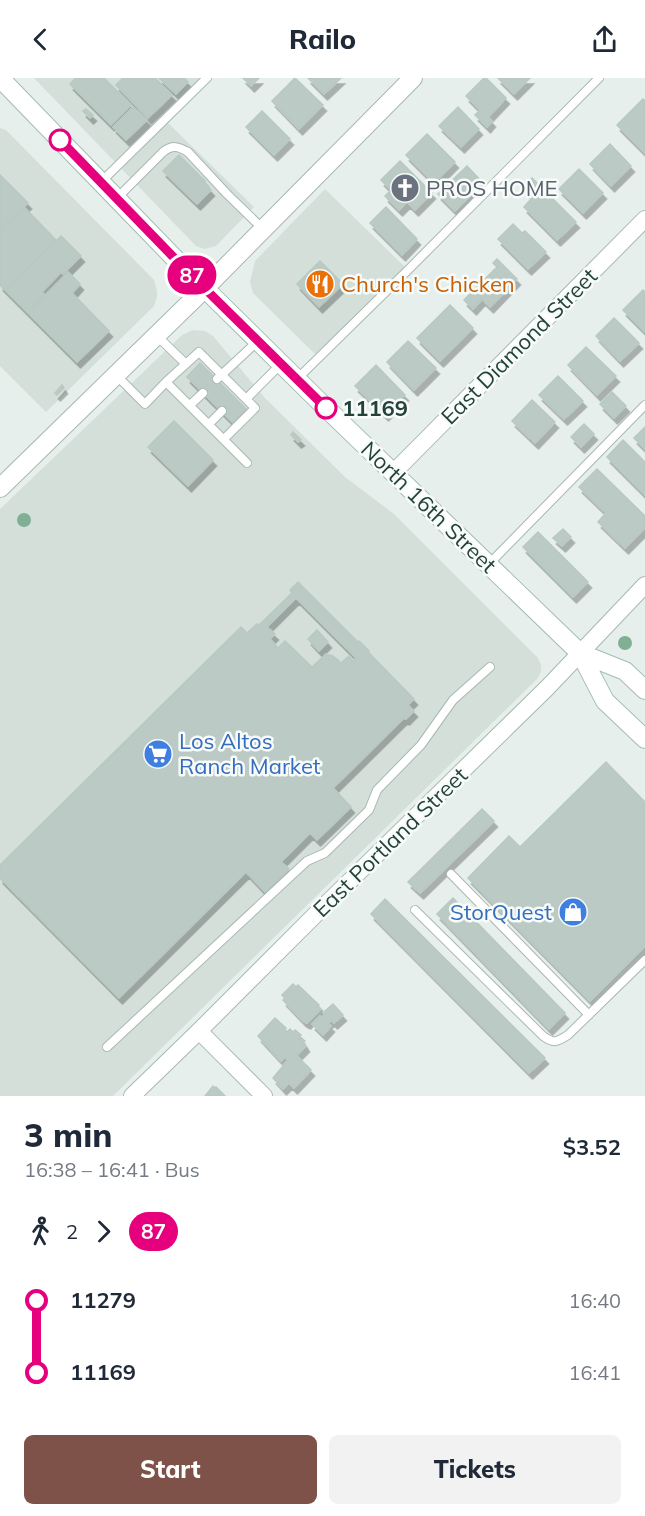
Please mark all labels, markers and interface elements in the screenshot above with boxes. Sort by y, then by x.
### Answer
text: Railo [289,22,356,56]
icon: back [24,23,57,56]
icon: share [588,23,621,56]
unlabelled marker [49,129,71,151]
church icon: PROS HOME [389,172,421,204]
place label: PROS HOME [426,174,558,202]
line badge: 87 [165,256,219,294]
text: 87 [179,262,205,288]
street label: East Diamond Street [435,262,603,430]
restaurant icon: Church's Chicken [304,268,336,300]
place label: Church's Chicken [341,270,515,298]
place label: 11169 [342,394,408,422]
marker: 11169 [315,397,337,419]
street label: North 16th Street [355,435,503,579]
place label: Los Altos Ranch Market [179,727,321,780]
supermarket icon: Los Altos Ranch Market [142,738,174,770]
street label: East Portland Street [307,761,473,923]
shop icon: StorQuest [557,896,589,928]
place label: StorQuest [450,898,552,926]
text: 3 min [24,1114,112,1155]
text: $3.52 [563,1133,621,1161]
text: 16:38 – 16:41 · Bus [24,1157,200,1182]
icon: walk [24,1215,57,1248]
icon: forward [87,1215,120,1248]
text: 87 [141,1218,166,1244]
text: 2 [66,1219,78,1244]
text: 11279 [70,1286,136,1314]
text: 16:40 [568,1288,621,1313]
text: 11169 [70,1358,136,1386]
text: 16:41 [568,1360,621,1385]
button: Start [24,1435,317,1504]
button: Tickets [329,1435,621,1504]

